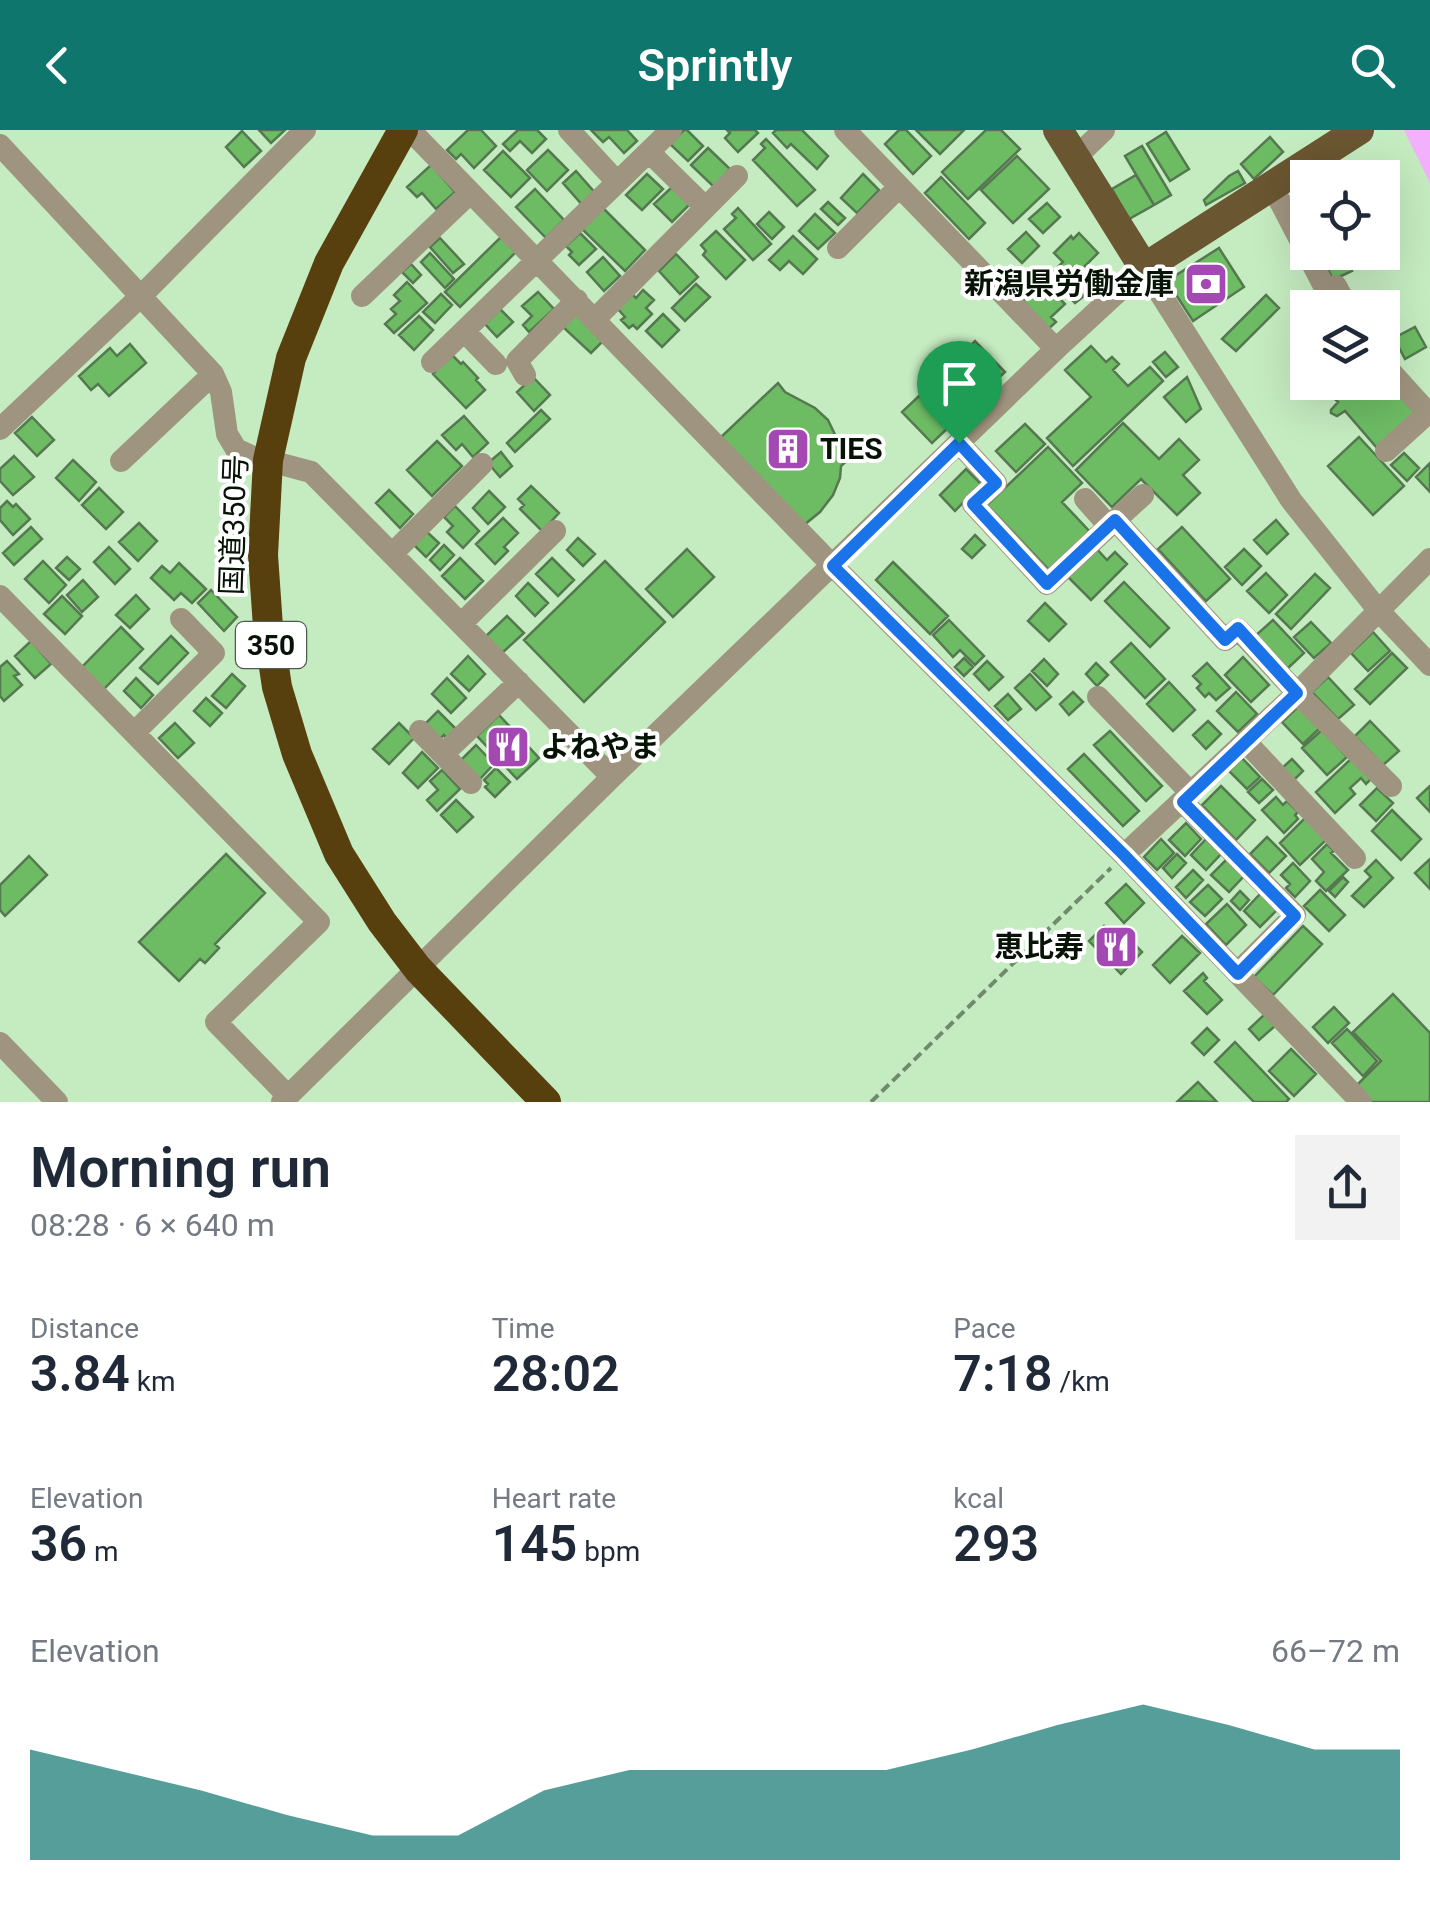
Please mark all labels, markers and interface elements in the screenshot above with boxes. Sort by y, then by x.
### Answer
icon: back [30,38,85,93]
icon: search [1345,38,1400,93]
text: Sprintly [638,39,792,92]
map controls [1290,160,1400,400]
button: locate [1290,160,1400,270]
bank icon: 新潟県労働金庫 [1183,261,1229,307]
place label: 新潟県労働金庫 [964,266,1174,301]
button: layers [1290,290,1400,400]
pin [917,341,1002,444]
icon: arrive [932,356,987,411]
building icon: TIES [765,426,811,472]
place label: TIES [820,431,883,466]
street label: 国道350号 [214,454,253,596]
road number: 350 [236,622,306,668]
restaurant icon: よねやま [485,724,531,770]
place label: よねやま [540,729,660,764]
restaurant icon: 恵比寿 [1093,924,1139,970]
place label: 恵比寿 [994,929,1084,964]
button: share [1295,1135,1400,1240]
text: Morning run [30,1136,331,1200]
text: 08:28 · 6 × 640 m [30,1206,275,1244]
text: Distance [30,1312,139,1345]
text: Time [492,1312,555,1345]
text: Pace [953,1312,1016,1345]
text: 3.84 [30,1345,130,1403]
text: 28:02 [492,1345,620,1403]
text: 7:18 [953,1345,1053,1403]
text: km [130,1365,176,1398]
text: /km [1053,1365,1110,1398]
text: Elevation [30,1482,143,1515]
text: Heart rate [492,1482,616,1515]
text: kcal [953,1482,1004,1515]
text: 36 [30,1515,87,1573]
text: 145 [492,1515,577,1573]
text: 293 [953,1515,1039,1573]
text: m [87,1535,119,1568]
text: bpm [577,1535,640,1568]
text: Elevation [30,1632,160,1670]
text: 66–72 m [1271,1632,1400,1670]

